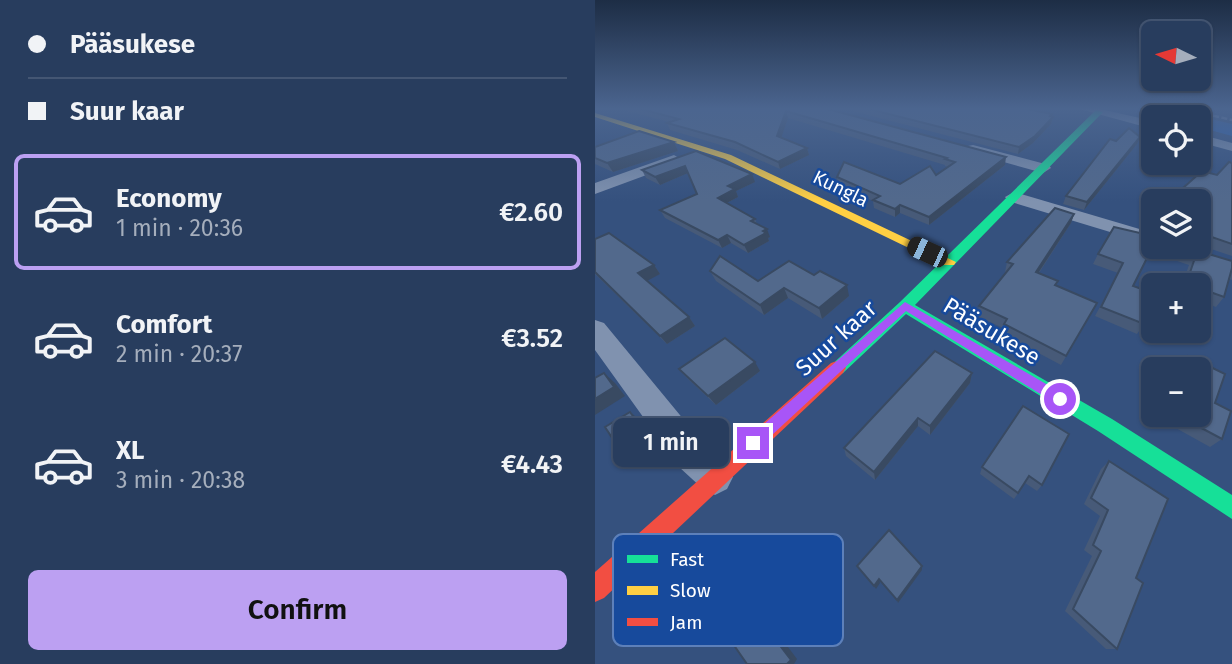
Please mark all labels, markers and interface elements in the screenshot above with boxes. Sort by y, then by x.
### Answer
north arrow [1141,21,1211,91]
map controls [1141,21,1211,427]
text: Pääsukese [70,29,195,60]
text: Suur kaar [70,96,184,127]
button: locate [1141,105,1211,175]
street label: Kungla [809,165,872,212]
icon: car [32,181,95,244]
text: Economy [116,183,222,214]
button: layers [1141,189,1211,259]
text: €2.60 [499,197,563,228]
text: 1 min · 20:36 [116,214,243,242]
car [904,234,951,270]
button: + [1141,273,1211,343]
street label: Pääsukese [938,291,1046,371]
street label: Suur kaar [790,294,882,382]
icon: car [32,307,95,370]
text: Comfort [116,309,212,340]
text: €3.52 [501,323,563,354]
text: 2 min · 20:37 [116,340,242,368]
button: − [1141,357,1211,427]
route start [1044,383,1076,415]
callout: 1 min [613,418,729,467]
route end [737,427,769,459]
text: 1 min [643,428,699,456]
icon: car [32,433,95,496]
text: XL [116,435,144,466]
text: €4.43 [501,449,563,480]
text: 3 min · 20:38 [116,466,245,494]
legend [613,534,843,646]
text: Fast [670,548,704,571]
button: Confirm [28,570,567,650]
text: Slow [670,579,711,602]
text: Jam [670,611,702,634]

